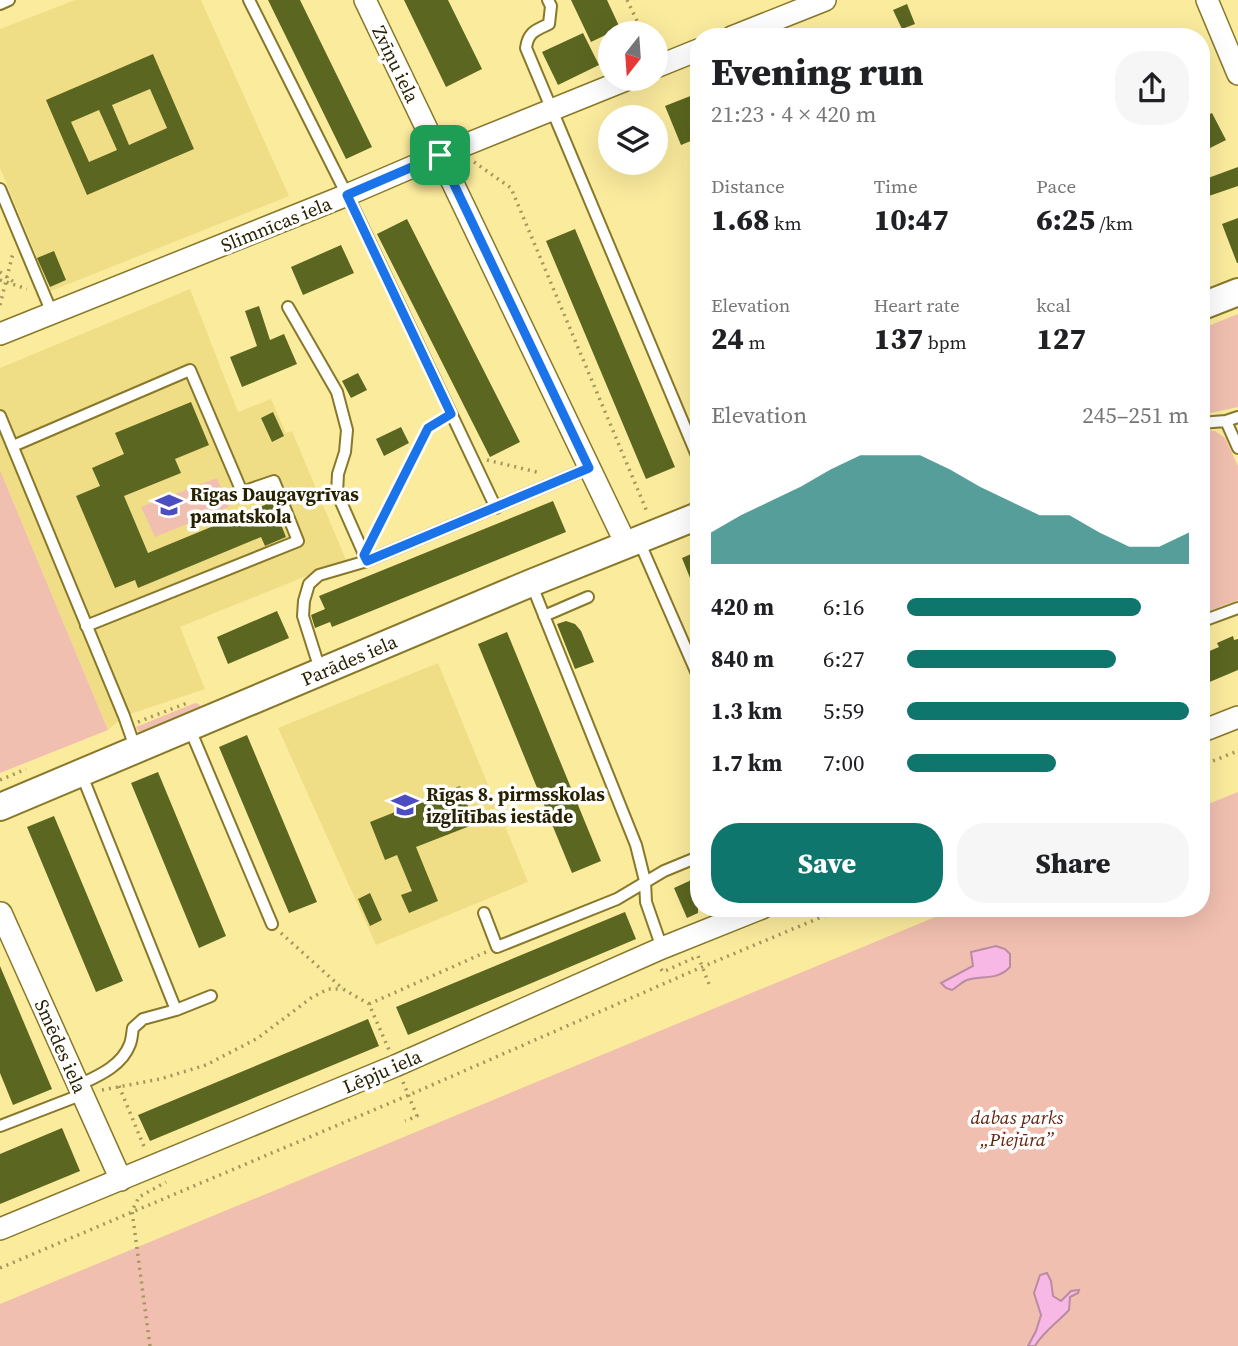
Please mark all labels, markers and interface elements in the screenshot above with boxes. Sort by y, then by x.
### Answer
street label: Zvīņu iela [366,21,426,107]
north arrow [598,21,668,91]
map controls [598,21,668,175]
text: Evening run [711,46,924,98]
button: share [1115,51,1189,125]
text: 21:23 · 4 × 420 m [711,98,877,130]
button: layers [598,105,668,175]
pin [410,125,470,185]
icon: arrive [421,136,459,174]
text: Distance [711,173,785,199]
text: Time [874,173,918,199]
text: Pace [1036,173,1076,199]
street label: Slimnīcas iela [217,190,335,258]
text: 1.68 [711,199,770,240]
text: 10:47 [874,199,949,240]
text: 6:25 [1036,199,1095,240]
text: km [770,210,802,236]
text: /km [1095,210,1133,236]
text: Elevation [711,292,790,318]
text: Heart rate [874,292,960,318]
text: kcal [1036,292,1071,318]
text: 24 [711,318,744,359]
text: 137 [874,318,923,359]
text: 127 [1036,318,1086,359]
text: m [744,329,766,355]
text: bpm [923,329,967,355]
text: Elevation [711,399,807,431]
text: 245–251 m [1082,399,1189,431]
place label: Rīgas Daugavgrīvas pamatskola [190,481,359,529]
school or university icon: Rīgas Daugavgrīvas pamatskola [154,490,184,520]
text: 420 m [711,591,774,623]
text: 6:16 [823,591,864,623]
street label: Parādes iela [297,628,401,692]
text: 840 m [711,643,774,675]
text: 6:27 [823,643,864,675]
text: 1.3 km [711,695,782,727]
text: 5:59 [823,695,864,727]
text: 1.7 km [711,747,782,779]
text: 7:00 [823,747,864,779]
place label: Rīgas 8. pirmsskolas izglītības iestāde [426,781,605,829]
school or university icon: Rīgas 8. pirmsskolas izglītības iestāde [390,790,420,820]
button: Save [711,823,943,903]
button: Share [957,823,1189,903]
street label: Smēdes iela [29,995,93,1097]
street label: Lēpju iela [339,1043,426,1099]
park label: dabas parks „Piejūra” [971,1104,1064,1152]

